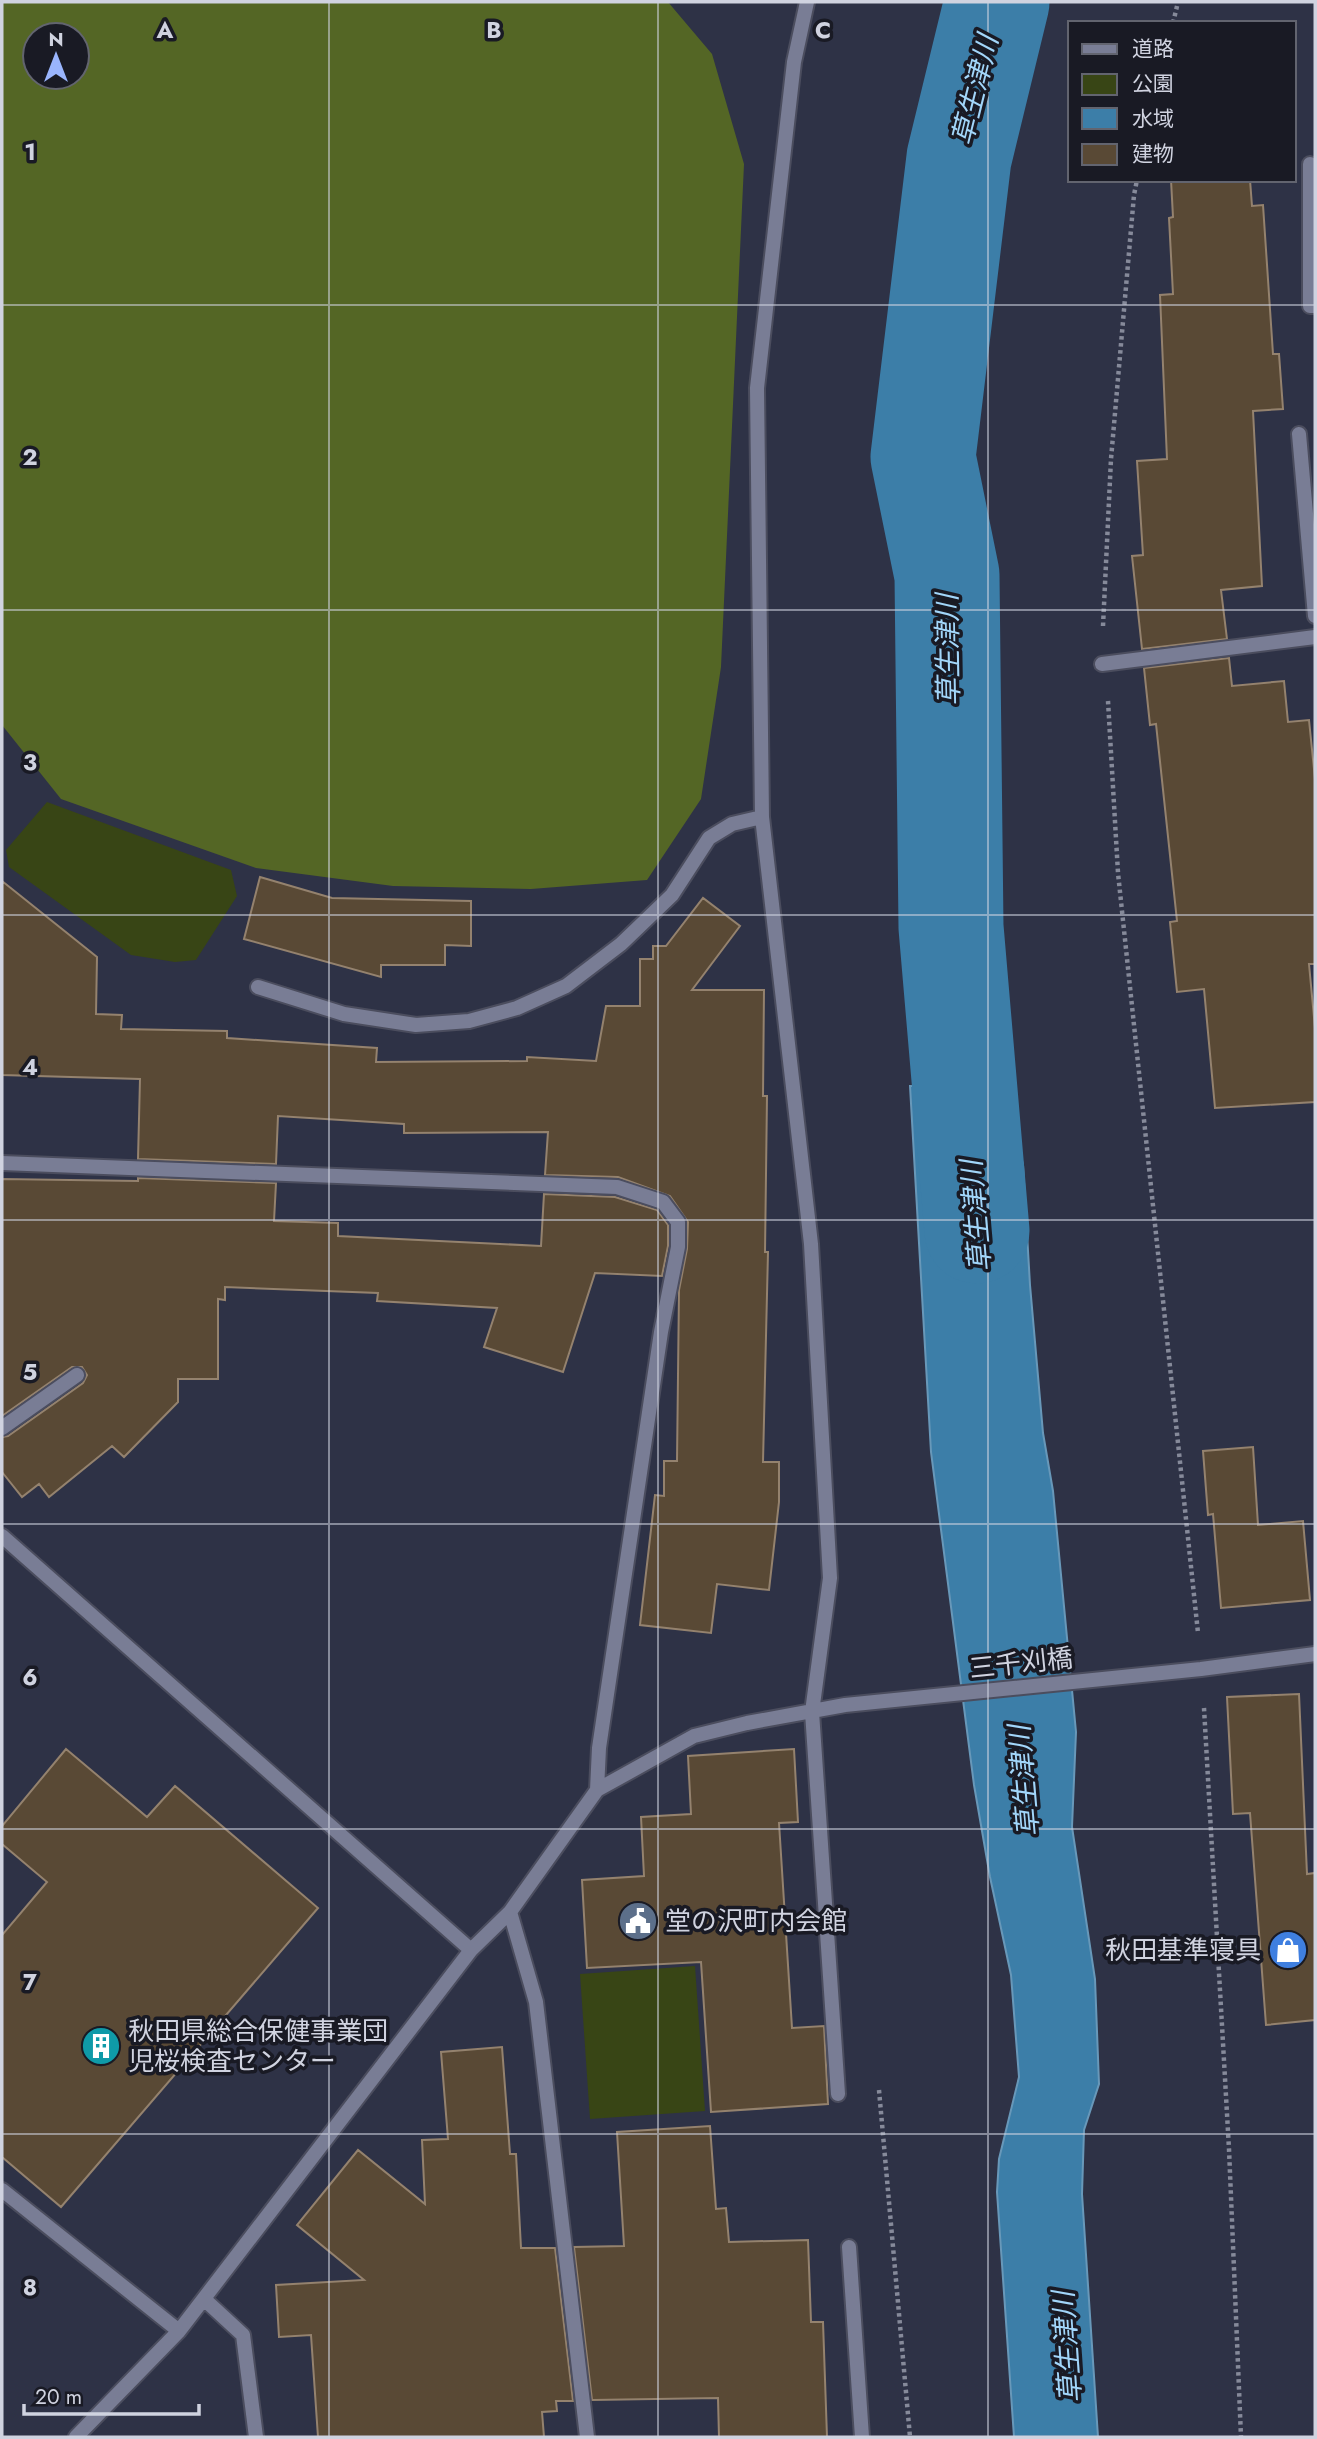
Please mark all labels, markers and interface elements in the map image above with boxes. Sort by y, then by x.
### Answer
text: A [156,13,174,47]
text: B [486,13,502,47]
text: C [815,13,831,47]
north arrow [21,21,91,91]
legend [1068,21,1296,182]
text: N [48,26,64,53]
water label: 草生津川 [942,28,1009,149]
text: 道路 [1132,34,1174,64]
text: 公園 [1132,69,1174,99]
text: 水域 [1132,104,1174,134]
text: 1 [24,135,36,169]
text: 建物 [1132,139,1174,169]
text: 2 [22,440,38,474]
water label: 草生津川 [926,591,969,706]
text: 3 [23,745,37,779]
text: 4 [22,1050,38,1084]
water label: 草生津川 [950,1155,1001,1274]
text: 5 [23,1355,37,1389]
street label: 三千刈橋 [967,1639,1075,1687]
text: 6 [22,1660,38,1694]
water label: 草生津川 [998,1720,1049,1839]
public building icon: 堂の沢町内会館 [617,1900,659,1942]
place label: 堂の沢町内会館 [665,1902,847,1940]
shop icon: 秋田基準寝具 [1267,1929,1309,1971]
place label: 秋田基準寝具 [1105,1931,1261,1969]
text: 7 [23,1965,37,1999]
place label: 秋田県総合保健事業団 児桜検査センター [128,2012,388,2080]
building icon: 秋田県総合保健事業団 児桜検査センター [80,2025,122,2067]
text: 8 [23,2270,37,2304]
water label: 草生津川 [1042,2287,1091,2404]
scale bar [24,2372,200,2416]
text: 20 m [35,2382,82,2412]

